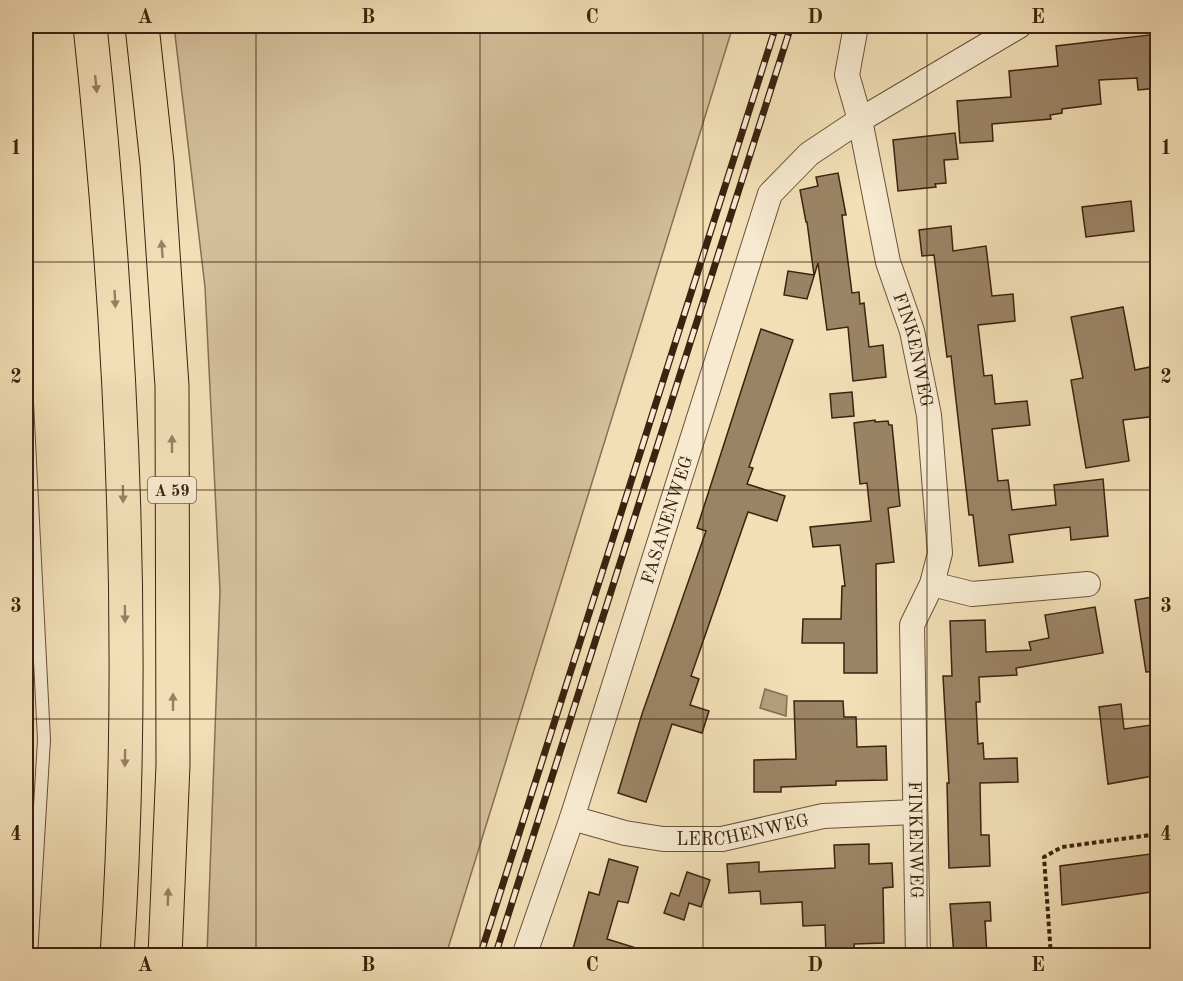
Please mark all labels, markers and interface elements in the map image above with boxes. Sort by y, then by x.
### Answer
text: A [137,8,153,28]
text: B [361,8,375,28]
text: C [585,8,599,28]
text: D [807,8,823,28]
text: E [1031,8,1045,28]
one-way arrow [91,74,101,93]
text: 1 [10,139,22,159]
text: 1 [1160,139,1172,159]
one-way arrow [158,240,167,259]
one-way arrow [110,289,119,308]
street label: FINKENWEG [889,290,935,409]
text: 2 [10,368,22,388]
text: 2 [1160,368,1172,388]
one-way arrow [167,435,177,454]
street label: FASANENWEG [639,454,696,586]
road number: A 59 [148,477,196,503]
one-way arrow [119,484,128,503]
text: 3 [10,597,22,617]
text: 3 [1160,597,1172,617]
one-way arrow [120,605,130,624]
one-way arrow [168,693,178,712]
one-way arrow [120,749,130,768]
street label: FINKENWEG [905,781,925,899]
street label: LERCHENWEG [676,811,811,849]
text: 4 [10,825,22,845]
text: 4 [1160,825,1172,845]
one-way arrow [163,888,172,907]
text: A [137,956,153,976]
text: B [361,956,375,976]
text: C [585,956,599,976]
text: D [807,956,823,976]
text: E [1031,956,1045,976]

